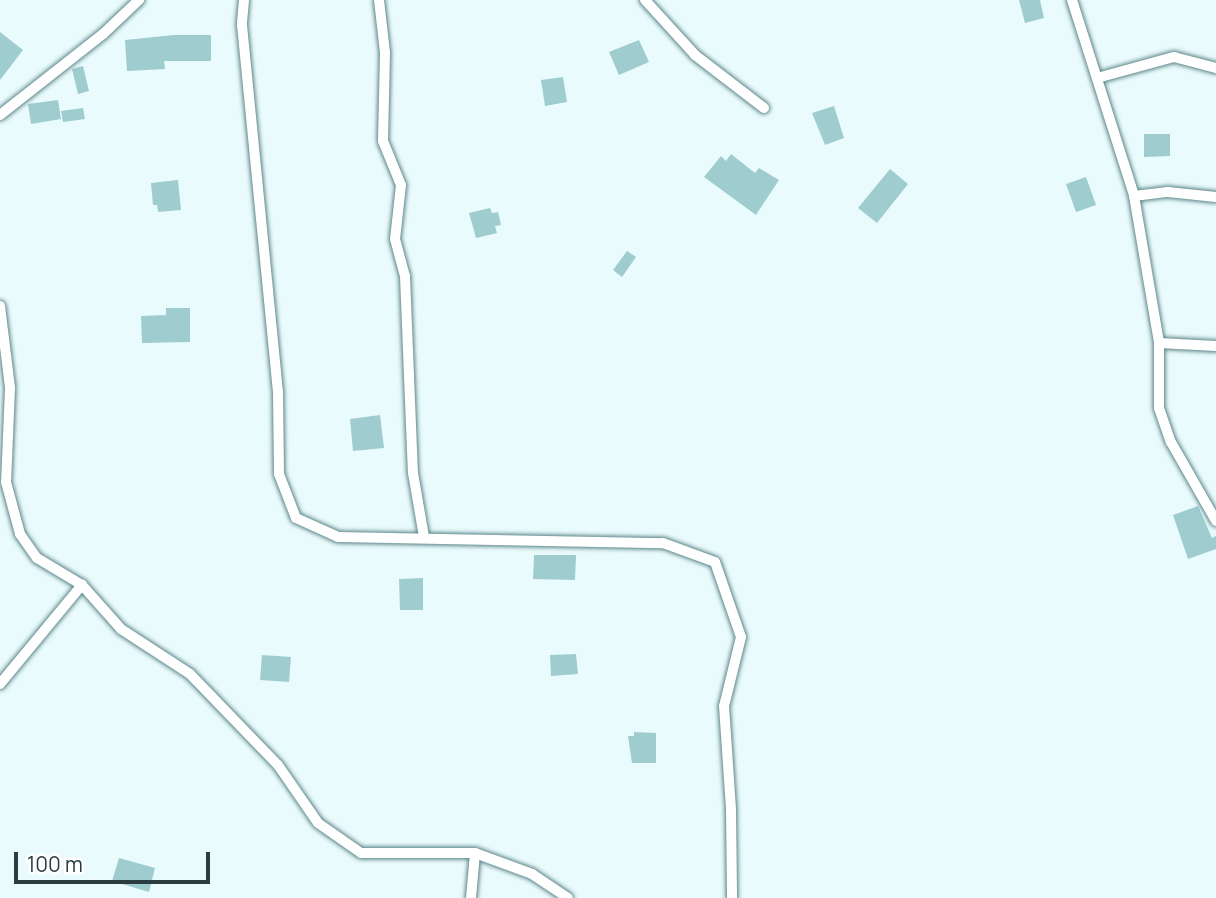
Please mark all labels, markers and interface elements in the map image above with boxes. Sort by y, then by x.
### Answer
scale bar [18,838,214,882]
text: 100 m [27,850,83,878]

